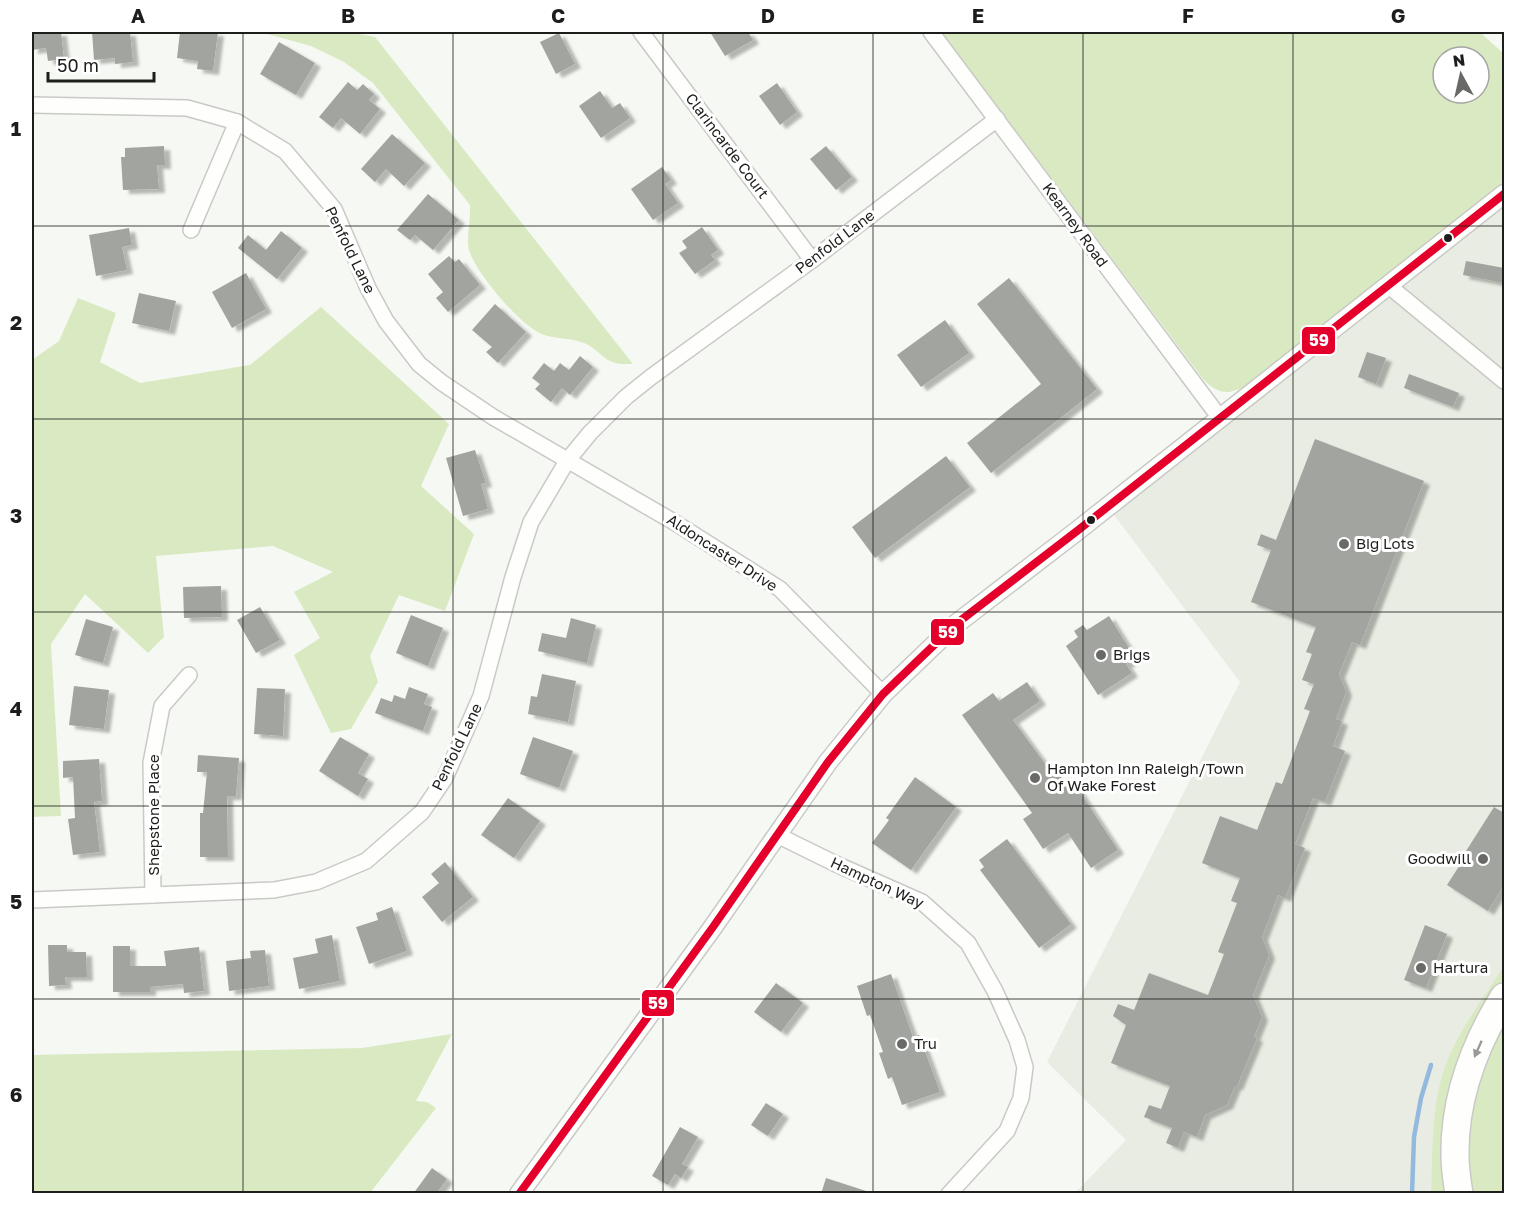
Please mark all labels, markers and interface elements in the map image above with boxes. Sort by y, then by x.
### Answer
text: A [131,3,145,27]
text: B [341,3,355,27]
text: C [551,3,565,27]
text: D [761,3,775,27]
text: E [972,3,984,27]
text: F [1182,3,1194,27]
text: G [1391,3,1405,27]
scale bar [48,45,154,83]
north arrow [1431,45,1491,105]
text: N [1451,49,1466,71]
text: 50 m [57,54,99,76]
street label: Clarincarde Court [682,89,773,202]
text: 1 [11,116,21,140]
street label: Kearney Road [1039,179,1112,270]
street label: Penfold Lane [322,203,380,296]
street label: Penfold Lane [791,205,878,277]
unlabelled marker [1442,232,1454,244]
text: 2 [10,310,22,334]
line badge: 59 [1301,326,1336,355]
text: 59 [1309,330,1329,350]
text: 3 [10,503,22,527]
street label: Aldoncaster Drive [664,510,781,595]
unlabelled marker [1085,514,1097,526]
place label: Big Lots [1356,534,1414,552]
marker: Big Lots [1337,537,1351,551]
line badge: 59 [930,618,965,646]
text: 59 [938,622,958,642]
place label: Brigs [1113,645,1150,663]
marker: Brigs [1094,648,1108,662]
text: 4 [10,696,22,720]
street label: Penfold Lane [427,700,485,793]
street label: Shepstone Place [144,754,162,876]
place label: Hampton Inn Raleigh/Town Of Wake Forest [1047,759,1244,794]
marker: Hampton Inn Raleigh/Town Of Wake Forest [1028,771,1042,785]
place label: Goodwill [1407,849,1471,867]
marker: Goodwill [1476,852,1490,866]
street label: Hampton Way [828,853,927,912]
text: 5 [10,889,22,913]
place label: Hartura [1433,958,1488,976]
marker: Hartura [1414,961,1428,975]
line badge: 59 [641,989,675,1017]
text: 59 [648,993,668,1013]
place label: Tru [914,1034,937,1052]
marker: Tru [895,1037,909,1051]
one-way arrow [1473,1040,1482,1058]
text: 6 [10,1082,22,1106]

